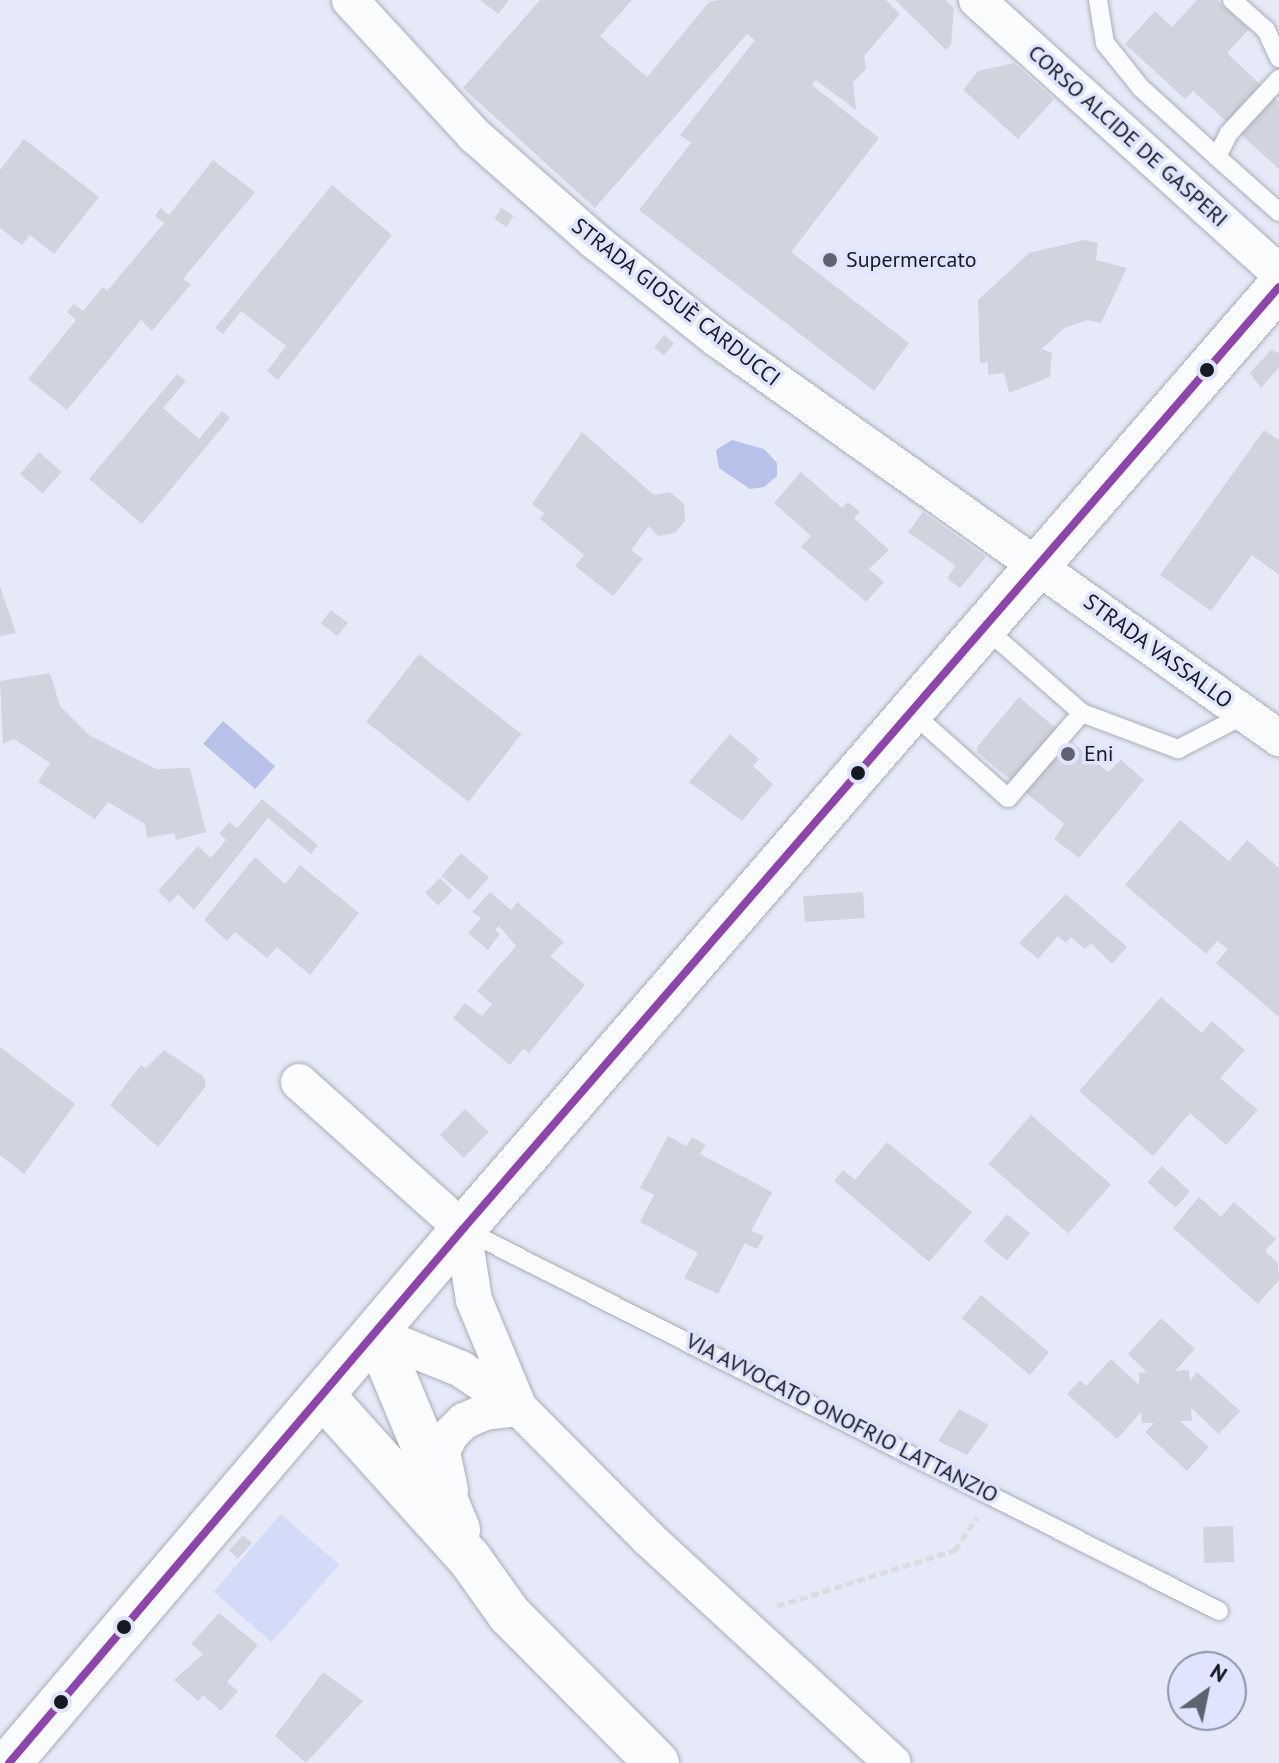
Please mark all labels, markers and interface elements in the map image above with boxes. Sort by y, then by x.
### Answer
street label: CORSO ALCIDE DE GASPERI [1022,39,1234,233]
street label: STRADA GIOSUÈ CARDUCCI [566,212,786,392]
place label: Supermercato [846,247,976,273]
marker: Supermercato [821,251,839,269]
unlabelled marker [1199,362,1215,378]
street label: STRADA VASSALLO [1078,588,1238,714]
place label: Eni [1084,741,1114,767]
marker: Eni [1059,745,1077,763]
unlabelled marker [850,765,866,781]
street label: VIA AVVOCATO ONOFRIO LATTANZIO [681,1327,1003,1509]
unlabelled marker [116,1619,132,1635]
north arrow [1167,1651,1247,1731]
text: N [1205,1657,1233,1688]
unlabelled marker [53,1694,69,1710]

